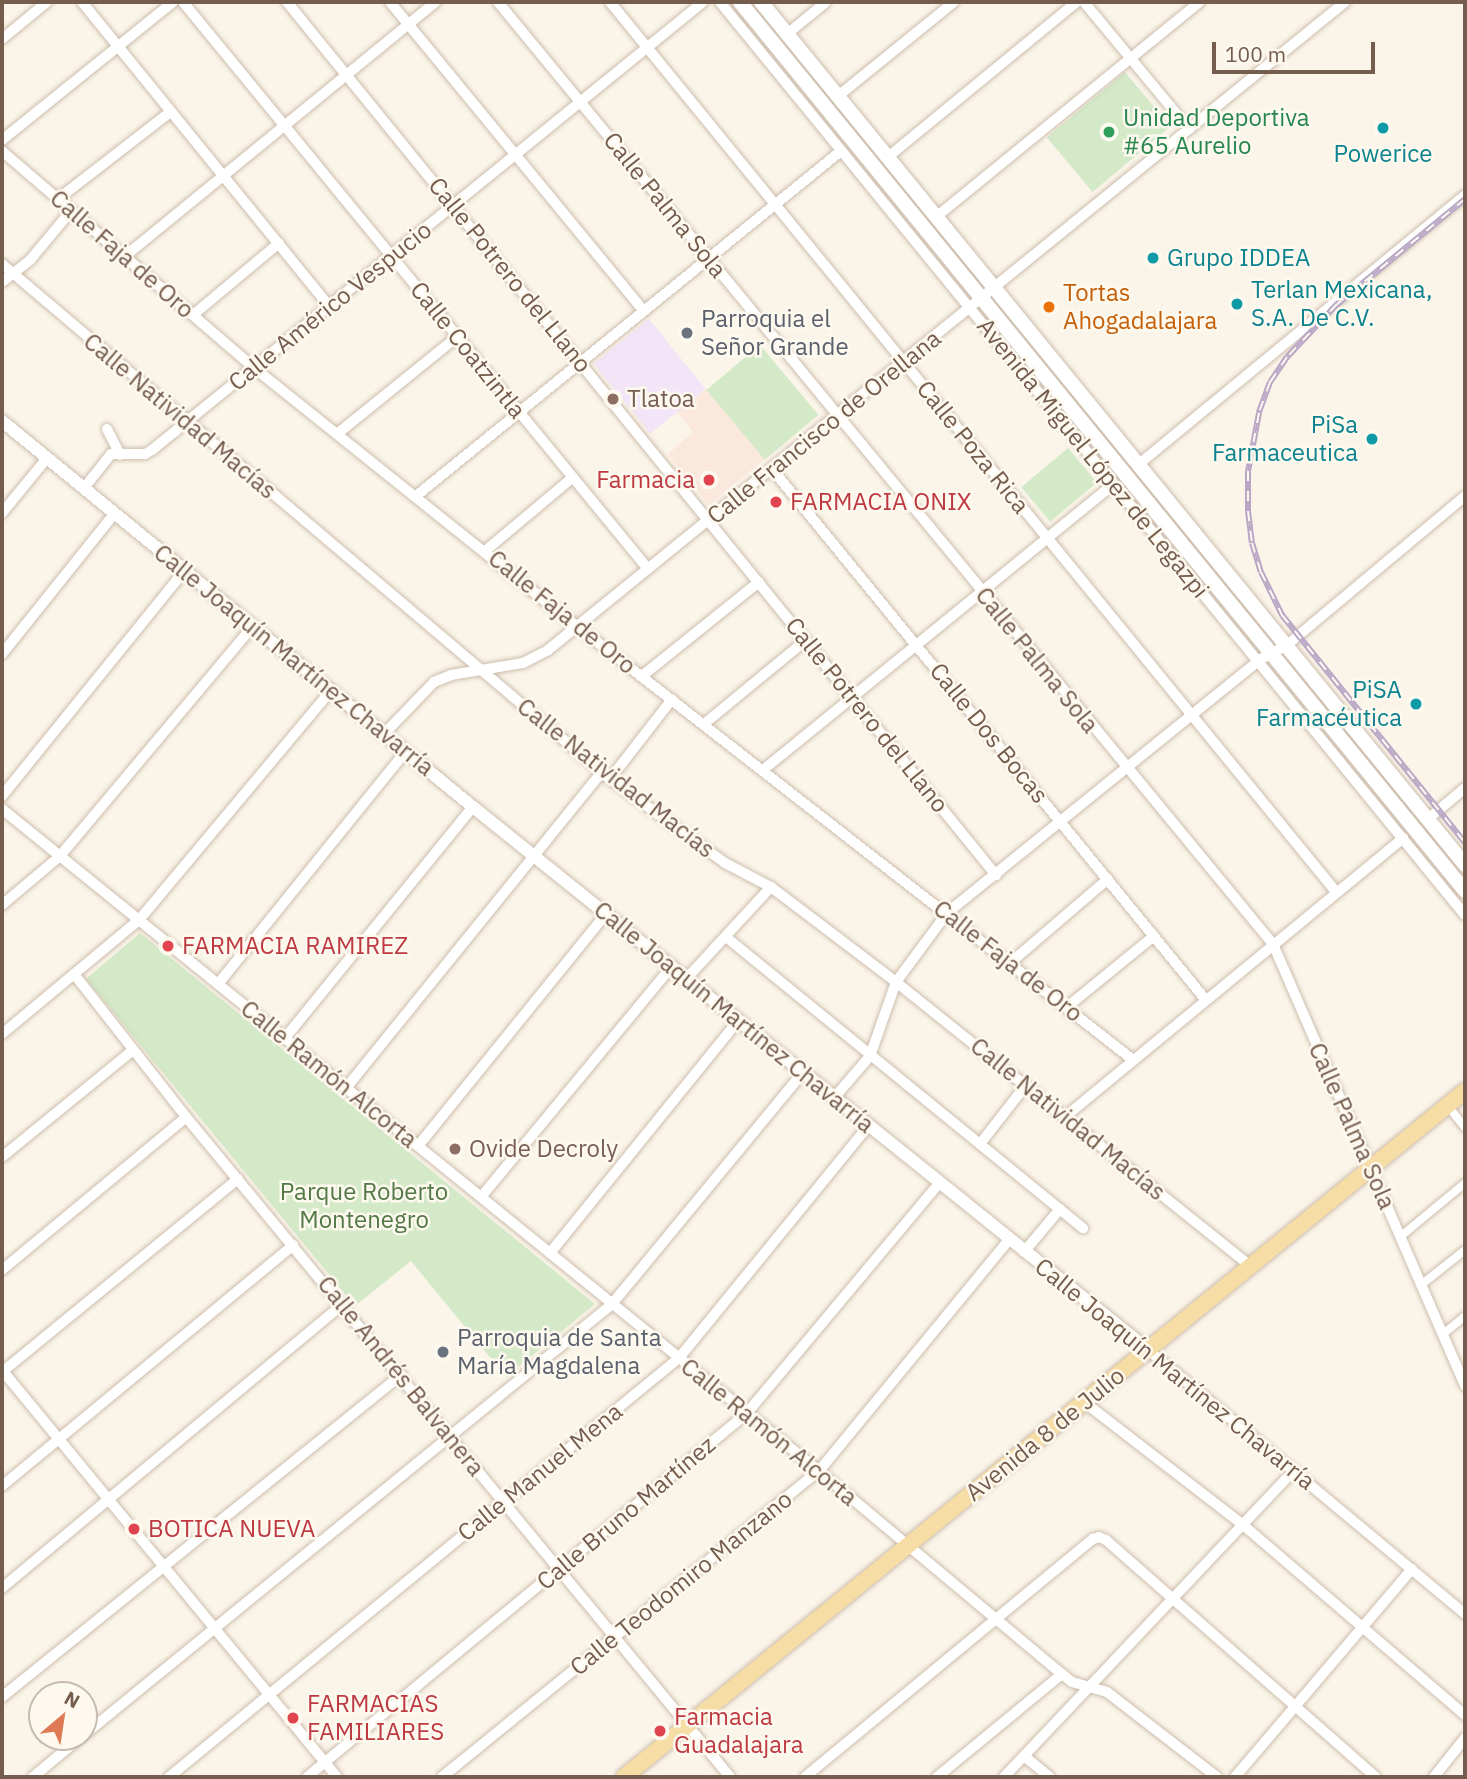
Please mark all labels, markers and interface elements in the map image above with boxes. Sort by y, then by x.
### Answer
scale bar [1215,28,1378,72]
text: 100 m [1225,40,1286,68]
place label: Unidad Deportiva #65 Aurelio [1123,104,1310,160]
marker: Powerice [1375,120,1391,136]
marker: Unidad Deportiva #65 Aurelio [1101,124,1117,140]
street label: Calle Palma Sola [597,126,733,284]
place label: Powerice [1334,140,1432,168]
street label: Calle Potrero del Llano [422,172,598,378]
street label: Calle Faja de Oro [44,184,200,324]
street label: Calle Américo Vespucio [223,215,437,397]
place label: Grupo IDDEA [1167,244,1310,272]
marker: Grupo IDDEA [1145,250,1161,266]
street label: Calle Coatzintla [404,276,532,424]
place label: Terlan Mexicana, S.A. De C.V. [1251,276,1432,332]
place label: Tortas Ahogadalajara [1063,279,1217,335]
marker: Terlan Mexicana, S.A. De C.V. [1229,296,1245,312]
marker: Tortas Ahogadalajara [1041,299,1057,315]
place label: Parroquia el Señor Grande [701,305,849,361]
street label: Avenida Miguel López de Legazpi [971,312,1215,604]
street label: Calle Francisco de Orellana [701,324,947,530]
marker: Parroquia el Señor Grande [679,325,695,341]
street label: Calle Natividad Macías [78,327,282,505]
street label: Calle Poza Rica [911,375,1035,519]
place label: Tlatoa [627,385,695,413]
marker: Tlatoa [605,391,621,407]
place label: PiSa Farmaceutica [1212,411,1358,467]
marker: PiSa Farmaceutica [1364,431,1380,447]
place label: Farmacia [596,466,695,494]
marker: Farmacia [701,472,717,488]
place label: FARMACIA ONIX [790,488,971,516]
marker: FARMACIA ONIX [768,494,784,510]
street label: Calle Joaquín Martínez Chavarría [148,538,440,782]
street label: Calle Faja de Oro [483,544,641,680]
street label: Calle Palma Sola [969,581,1105,739]
street label: Calle Potrero del Llano [779,612,955,818]
street label: Calle Dos Bocas [924,657,1054,809]
place label: PiSA Farmacéutica [1256,676,1402,732]
street label: Calle Natividad Macías [512,692,720,864]
marker: PiSA Farmacéutica [1408,696,1424,712]
street label: Calle Faja de Oro [928,894,1088,1028]
street label: Calle Joaquín Martínez Chavarría [588,895,880,1139]
place label: FARMACIA RAMIREZ [182,932,408,960]
marker: FARMACIA RAMIREZ [160,938,176,954]
street label: Calle Ramón Alcorta [235,994,423,1154]
street label: Calle Natividad Macías [965,1031,1171,1207]
street label: Calle Palma Sola [1302,1038,1402,1214]
place label: Ovide Decroly [469,1135,618,1163]
marker: Ovide Decroly [447,1141,463,1157]
park label: Parque Roberto Montenegro [280,1178,448,1234]
street label: Calle Joaquín Martínez Chavarría [1029,1252,1321,1496]
street label: Calle Andrés Balvanera [311,1270,491,1482]
place label: Parroquia de Santa María Magdalena [457,1324,661,1380]
marker: Parroquia de Santa María Magdalena [435,1344,451,1360]
street label: Calle Ramón Alcorta [675,1352,863,1512]
street label: Avenida 8 de Julio [960,1361,1130,1507]
street label: Calle Manuel Mena [452,1397,628,1547]
street label: Calle Bruno Martínez [531,1430,721,1596]
street label: Calle Teodomiro Manzano [564,1485,798,1681]
place label: BOTICA NUEVA [148,1515,315,1543]
marker: BOTICA NUEVA [126,1521,142,1537]
north arrow [28,1681,98,1751]
text: N [60,1686,84,1713]
place label: FARMACIAS FAMILIARES [307,1690,444,1746]
place label: Farmacia Guadalajara [674,1703,804,1759]
marker: FARMACIAS FAMILIARES [285,1710,301,1726]
marker: Farmacia Guadalajara [652,1723,668,1739]

